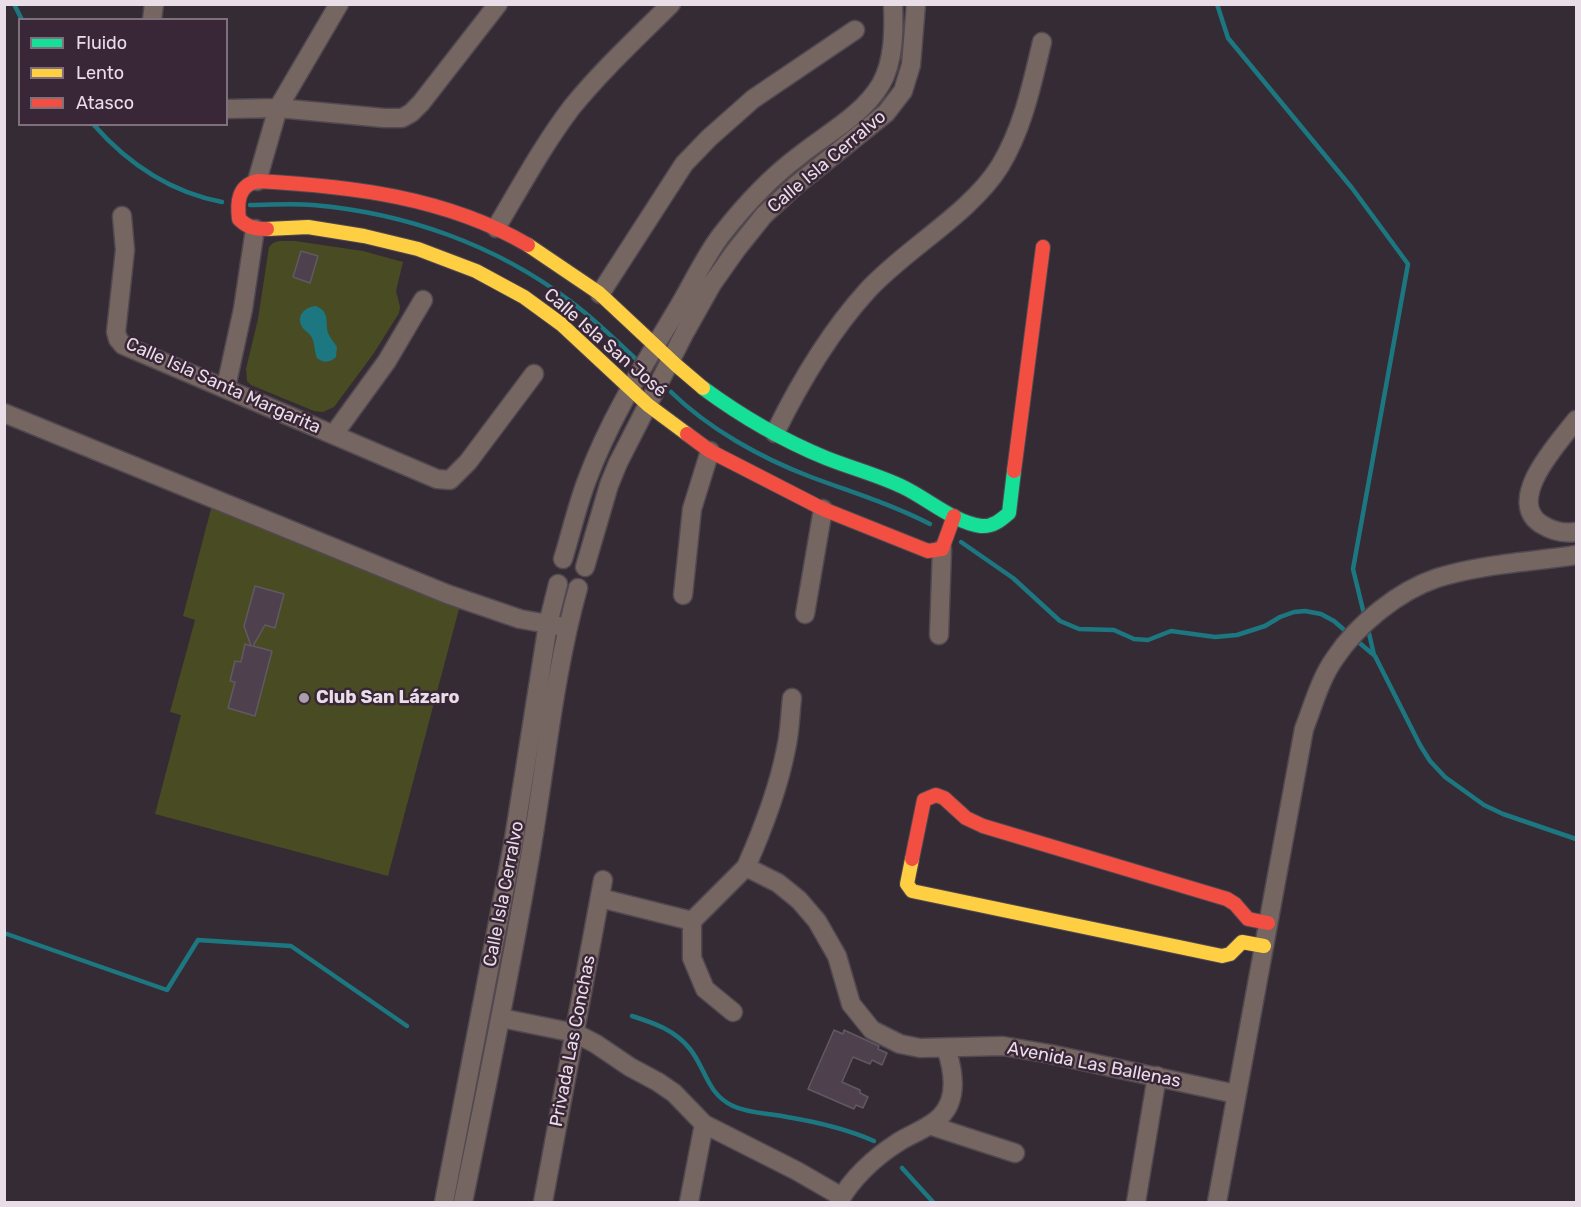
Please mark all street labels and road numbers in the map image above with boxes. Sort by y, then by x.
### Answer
street label: Calle Isla Cerralvo [763,106,891,218]
street label: Calle Isla San José [539,284,671,402]
street label: Calle Isla Santa Margarita [122,333,324,439]
street label: Calle Isla Cerralvo [479,819,529,969]
street label: Privada Las Conchas [546,953,600,1129]
street label: Avenida Las Ballenas [1006,1038,1182,1092]

